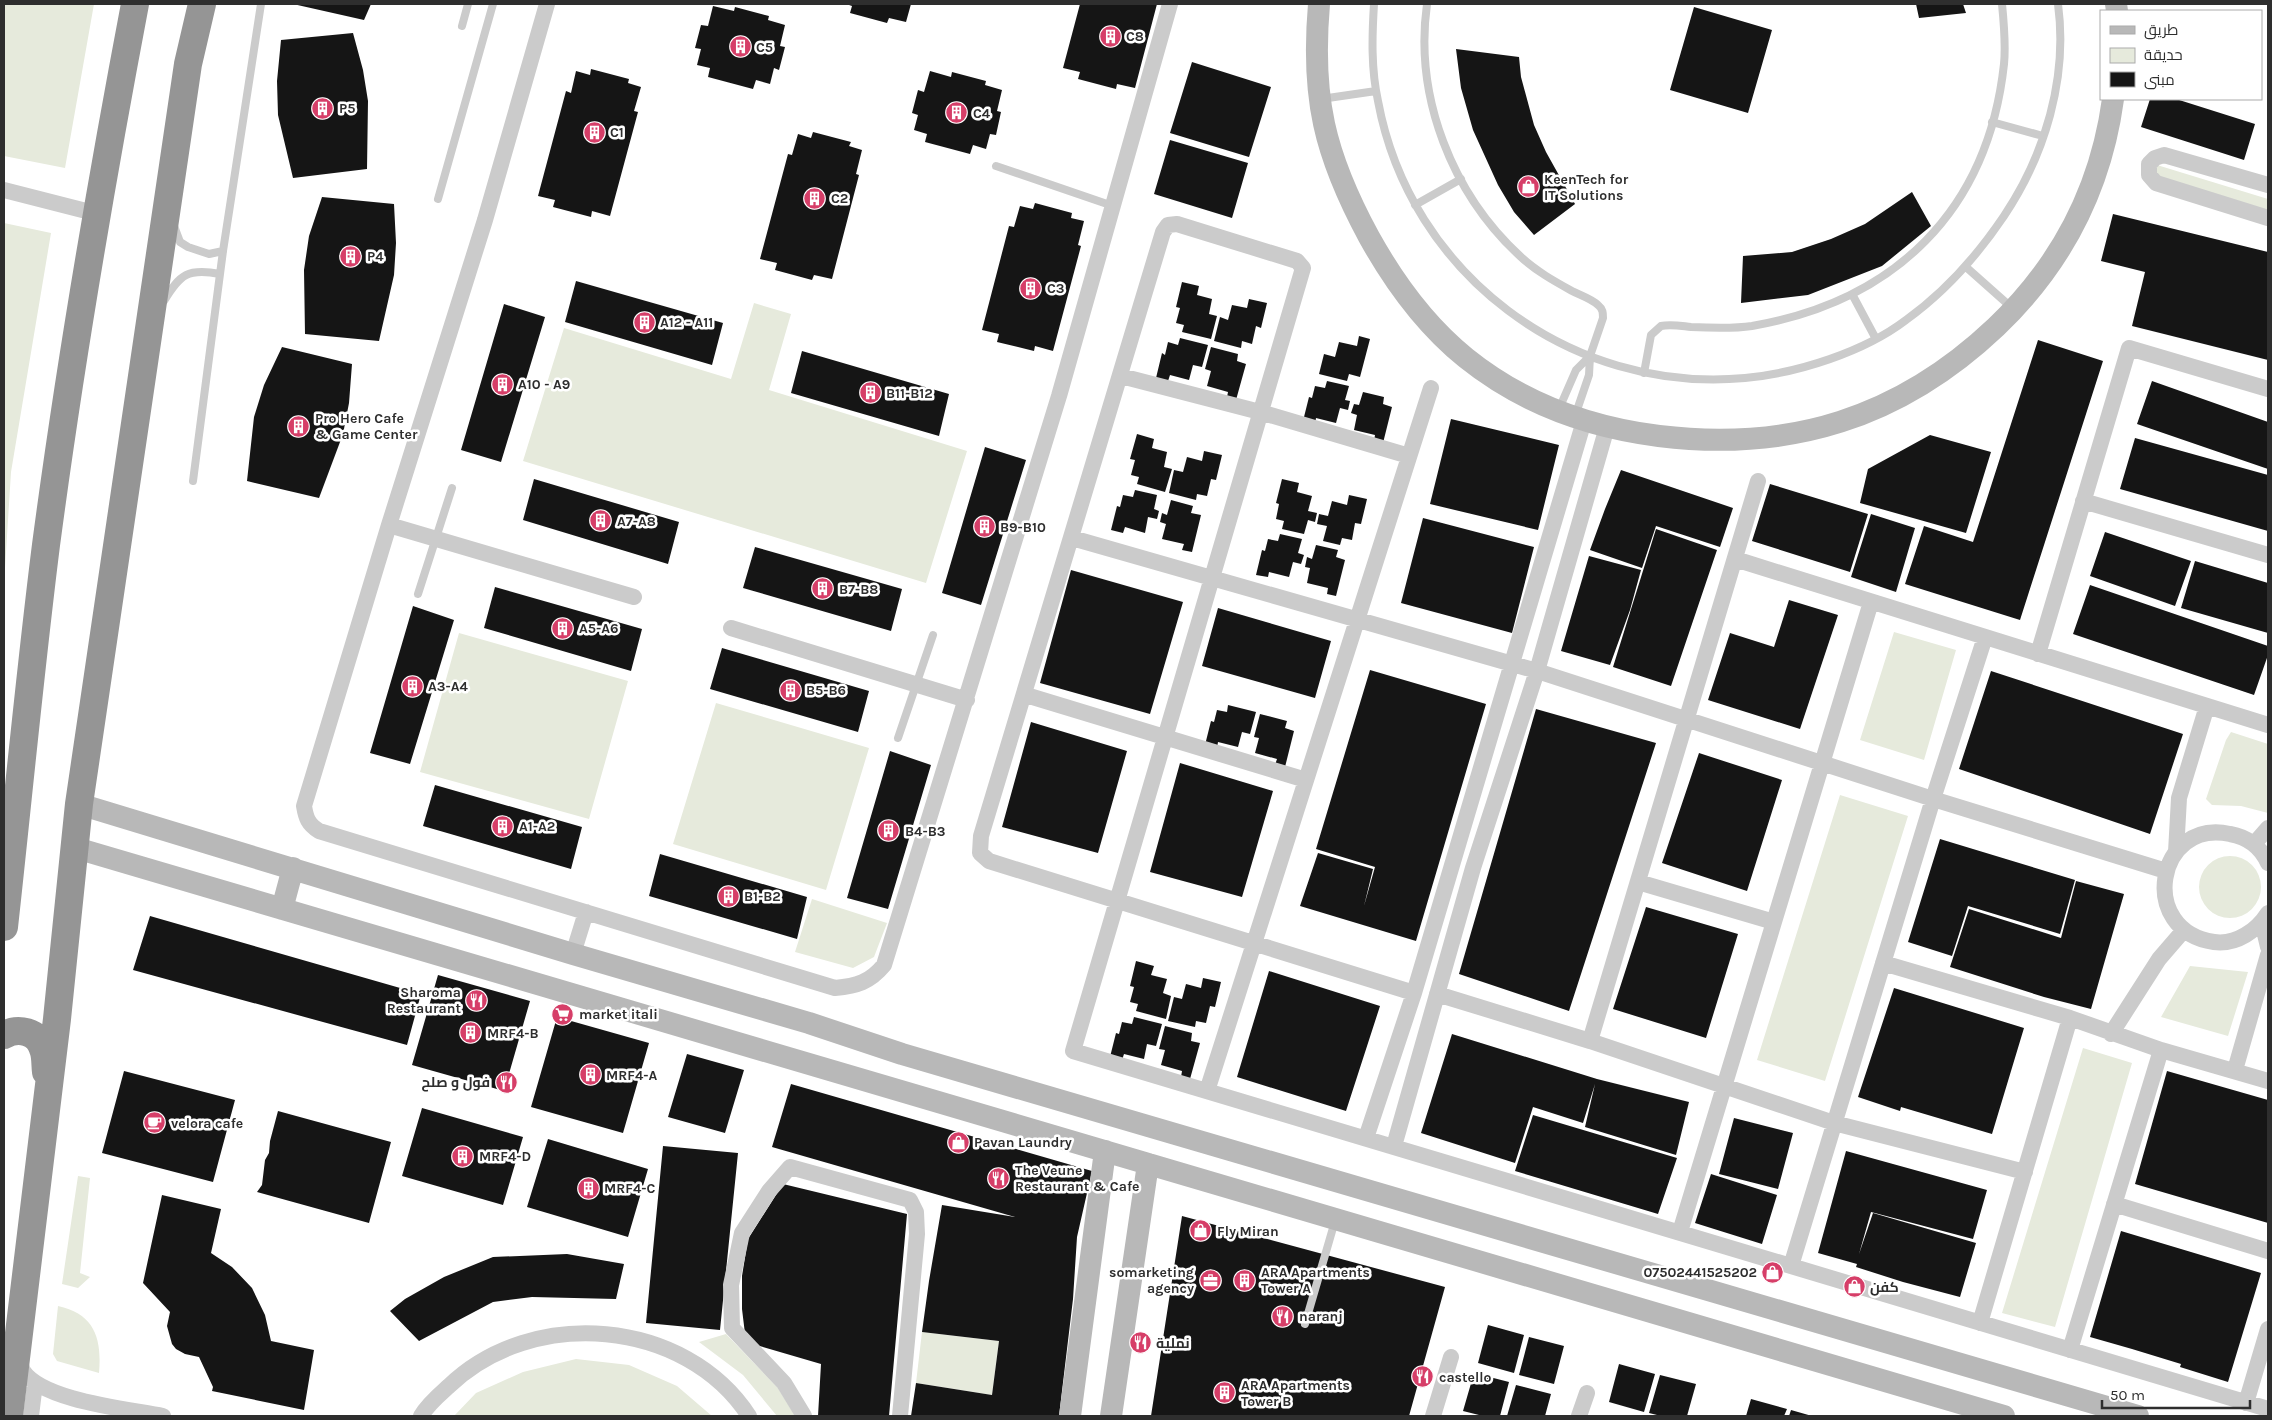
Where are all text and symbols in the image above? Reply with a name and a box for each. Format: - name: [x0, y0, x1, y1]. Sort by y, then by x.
- legend: [2100, 10, 2262, 100]
- text: طريق: [2144, 21, 2178, 40]
- building icon: C8: [1098, 24, 1122, 48]
- place label: C8: [1126, 28, 1144, 45]
- building icon: C5: [728, 35, 752, 59]
- place label: C5: [756, 39, 773, 56]
- text: حديقة: [2144, 46, 2183, 64]
- text: مبنى: [2144, 71, 2175, 90]
- building icon: P5: [311, 96, 335, 120]
- place label: P5: [339, 100, 355, 117]
- building icon: C4: [945, 101, 969, 125]
- place label: C4: [973, 105, 991, 122]
- building icon: C1: [582, 120, 606, 144]
- place label: C1: [610, 124, 624, 141]
- place label: KeenTech for IT Solutions: [1544, 171, 1629, 204]
- shop icon: KeenTech for IT Solutions: [1516, 175, 1540, 199]
- building icon: C2: [803, 186, 827, 210]
- place label: C2: [831, 190, 848, 207]
- building icon: P4: [339, 244, 363, 268]
- place label: P4: [367, 248, 384, 265]
- building icon: C3: [1019, 276, 1043, 300]
- place label: C3: [1047, 280, 1065, 297]
- building icon: A12 - A11: [632, 310, 656, 334]
- place label: A12 - A11: [660, 314, 713, 331]
- building icon: A10 - A9: [490, 372, 514, 396]
- place label: A10 - A9: [518, 376, 570, 393]
- building icon: B11-B12: [858, 381, 882, 405]
- place label: B11-B12: [886, 385, 933, 402]
- place label: Pro Hero Cafe & Game Center: [315, 410, 418, 443]
- building icon: Pro Hero Cafe & Game Center: [287, 414, 311, 438]
- building icon: A7-A8: [589, 509, 613, 533]
- place label: A7-A8: [617, 513, 656, 530]
- building icon: B9-B10: [972, 515, 996, 539]
- place label: B9-B10: [1000, 519, 1046, 536]
- building icon: B7-B8: [811, 577, 835, 601]
- place label: B7-B8: [839, 581, 878, 598]
- building icon: A5-A6: [551, 616, 575, 640]
- place label: A5-A6: [579, 620, 618, 637]
- building icon: A3-A4: [400, 674, 424, 698]
- place label: A3-A4: [428, 678, 468, 695]
- building icon: B5-B6: [778, 678, 802, 702]
- place label: B5-B6: [806, 682, 846, 699]
- building icon: A1-A2: [491, 814, 515, 838]
- place label: A1-A2: [519, 818, 555, 835]
- building icon: B4-B3: [877, 819, 901, 843]
- place label: B4-B3: [905, 823, 945, 840]
- building icon: B1-B2: [716, 884, 740, 908]
- place label: B1-B2: [744, 888, 781, 905]
- place label: Sharoma Restaurant: [387, 984, 461, 1017]
- restaurant icon: Sharoma Restaurant: [465, 988, 489, 1012]
- supermarket icon: market itali: [551, 1002, 575, 1026]
- place label: market itali: [579, 1006, 658, 1023]
- building icon: MRF4-B: [459, 1021, 483, 1045]
- place label: MRF4-B: [487, 1025, 539, 1042]
- building icon: MRF4-A: [578, 1063, 602, 1087]
- place label: MRF4-A: [606, 1067, 657, 1084]
- restaurant icon: فول و صلح: [494, 1070, 518, 1094]
- place label: فول و صلح: [422, 1074, 490, 1092]
- cafe icon: velora cafe: [143, 1111, 167, 1135]
- place label: velora cafe: [171, 1115, 243, 1132]
- shop icon: Pavan Laundry: [946, 1130, 970, 1154]
- place label: Pavan Laundry: [974, 1134, 1072, 1151]
- building icon: MRF4-D: [451, 1144, 475, 1168]
- place label: MRF4-D: [479, 1148, 531, 1165]
- place label: The Veune Restaurant & Cafe: [1015, 1162, 1139, 1195]
- restaurant icon: The Veune Restaurant & Cafe: [987, 1166, 1011, 1190]
- building icon: MRF4-C: [576, 1176, 600, 1200]
- place label: MRF4-C: [604, 1180, 655, 1197]
- shop icon: Fly Miran: [1189, 1219, 1213, 1243]
- place label: Fly Miran: [1217, 1223, 1279, 1240]
- shop icon: 07502441525202: [1761, 1260, 1785, 1284]
- place label: somarketing agency: [1109, 1264, 1194, 1297]
- place label: ARA Apartments Tower A: [1261, 1264, 1370, 1297]
- place label: 07502441525202: [1643, 1264, 1757, 1281]
- office icon: somarketing agency: [1198, 1268, 1222, 1292]
- building icon: ARA Apartments Tower A: [1233, 1268, 1257, 1292]
- shop icon: كفن: [1842, 1275, 1866, 1299]
- place label: كفن: [1870, 1279, 1899, 1296]
- restaurant icon: naranj: [1271, 1304, 1295, 1328]
- place label: naranj: [1299, 1308, 1343, 1325]
- restaurant icon: نملية: [1128, 1331, 1152, 1355]
- place label: نملية: [1156, 1335, 1190, 1352]
- restaurant icon: castello: [1411, 1365, 1435, 1389]
- place label: castello: [1439, 1369, 1491, 1386]
- place label: ARA Apartments Tower B: [1241, 1377, 1350, 1410]
- scale bar: [2102, 1378, 2250, 1410]
- building icon: ARA Apartments Tower B: [1213, 1381, 1237, 1405]
- text: 50 m: [2110, 1386, 2145, 1404]

